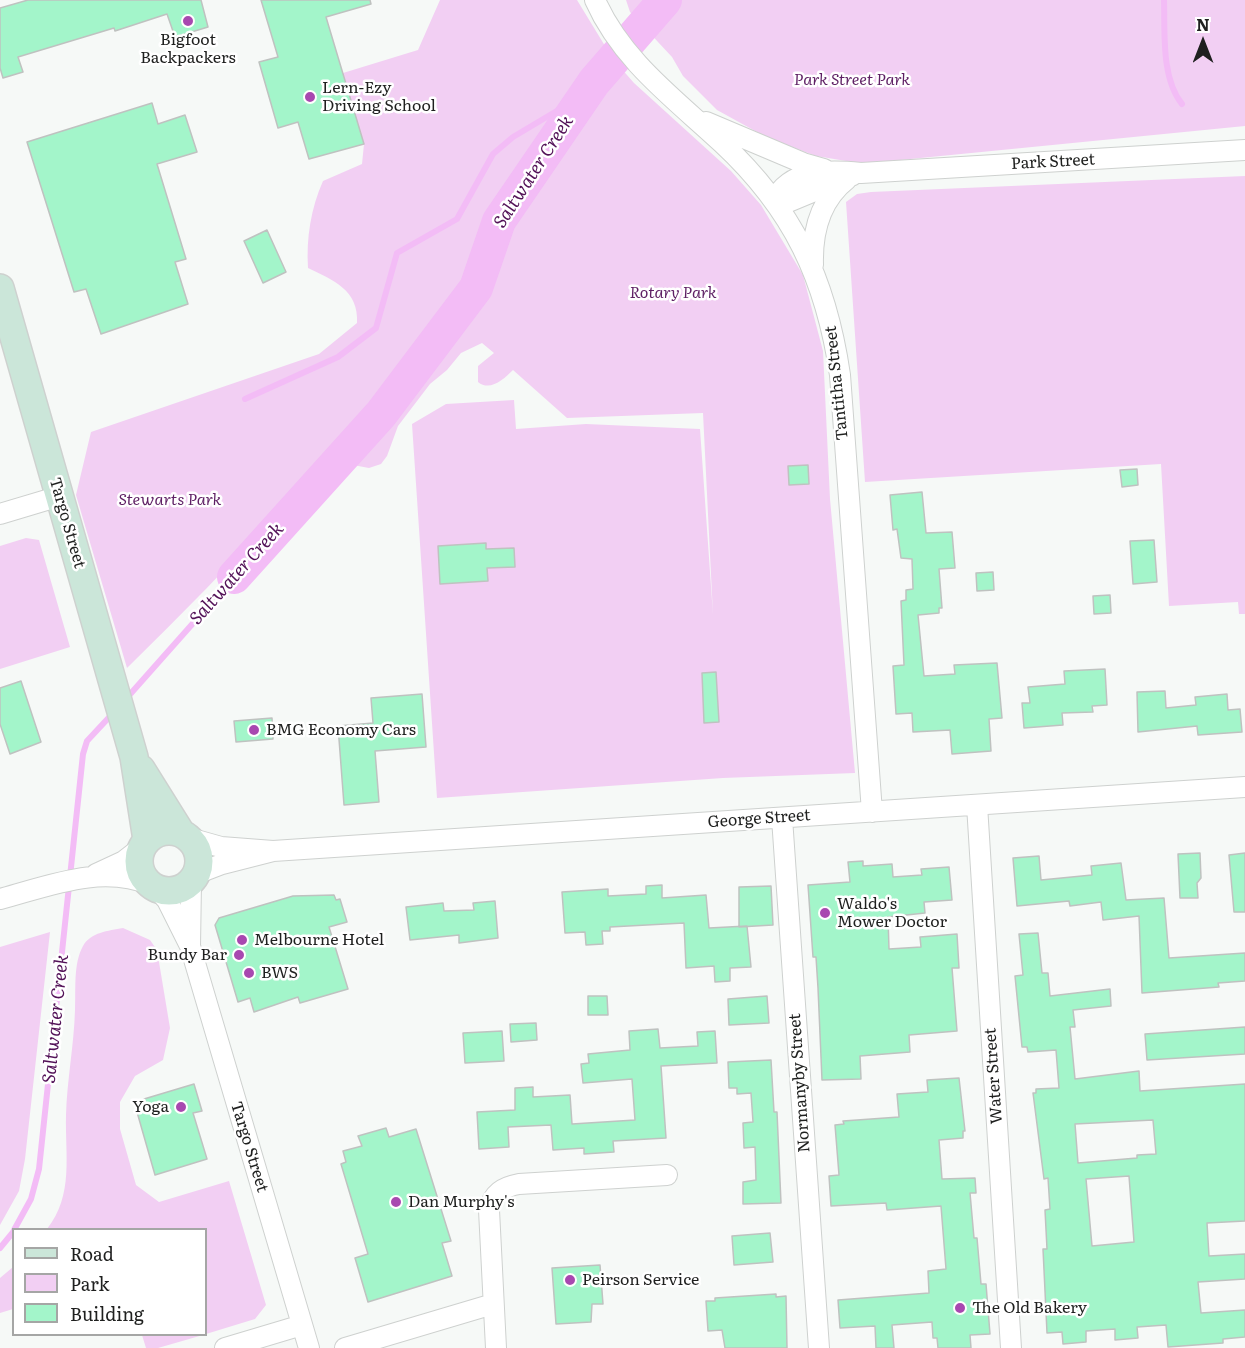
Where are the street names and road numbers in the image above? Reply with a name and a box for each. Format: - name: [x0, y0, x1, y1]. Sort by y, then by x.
- street label: Park Street: [1011, 150, 1095, 174]
- street label: Tantitha Street: [821, 325, 853, 441]
- street label: Targo Street: [45, 475, 89, 571]
- street label: George Street: [707, 806, 811, 832]
- street label: Normanyby Street: [786, 1013, 814, 1153]
- street label: Water Street: [981, 1027, 1007, 1125]
- street label: Targo Street: [226, 1099, 272, 1195]

